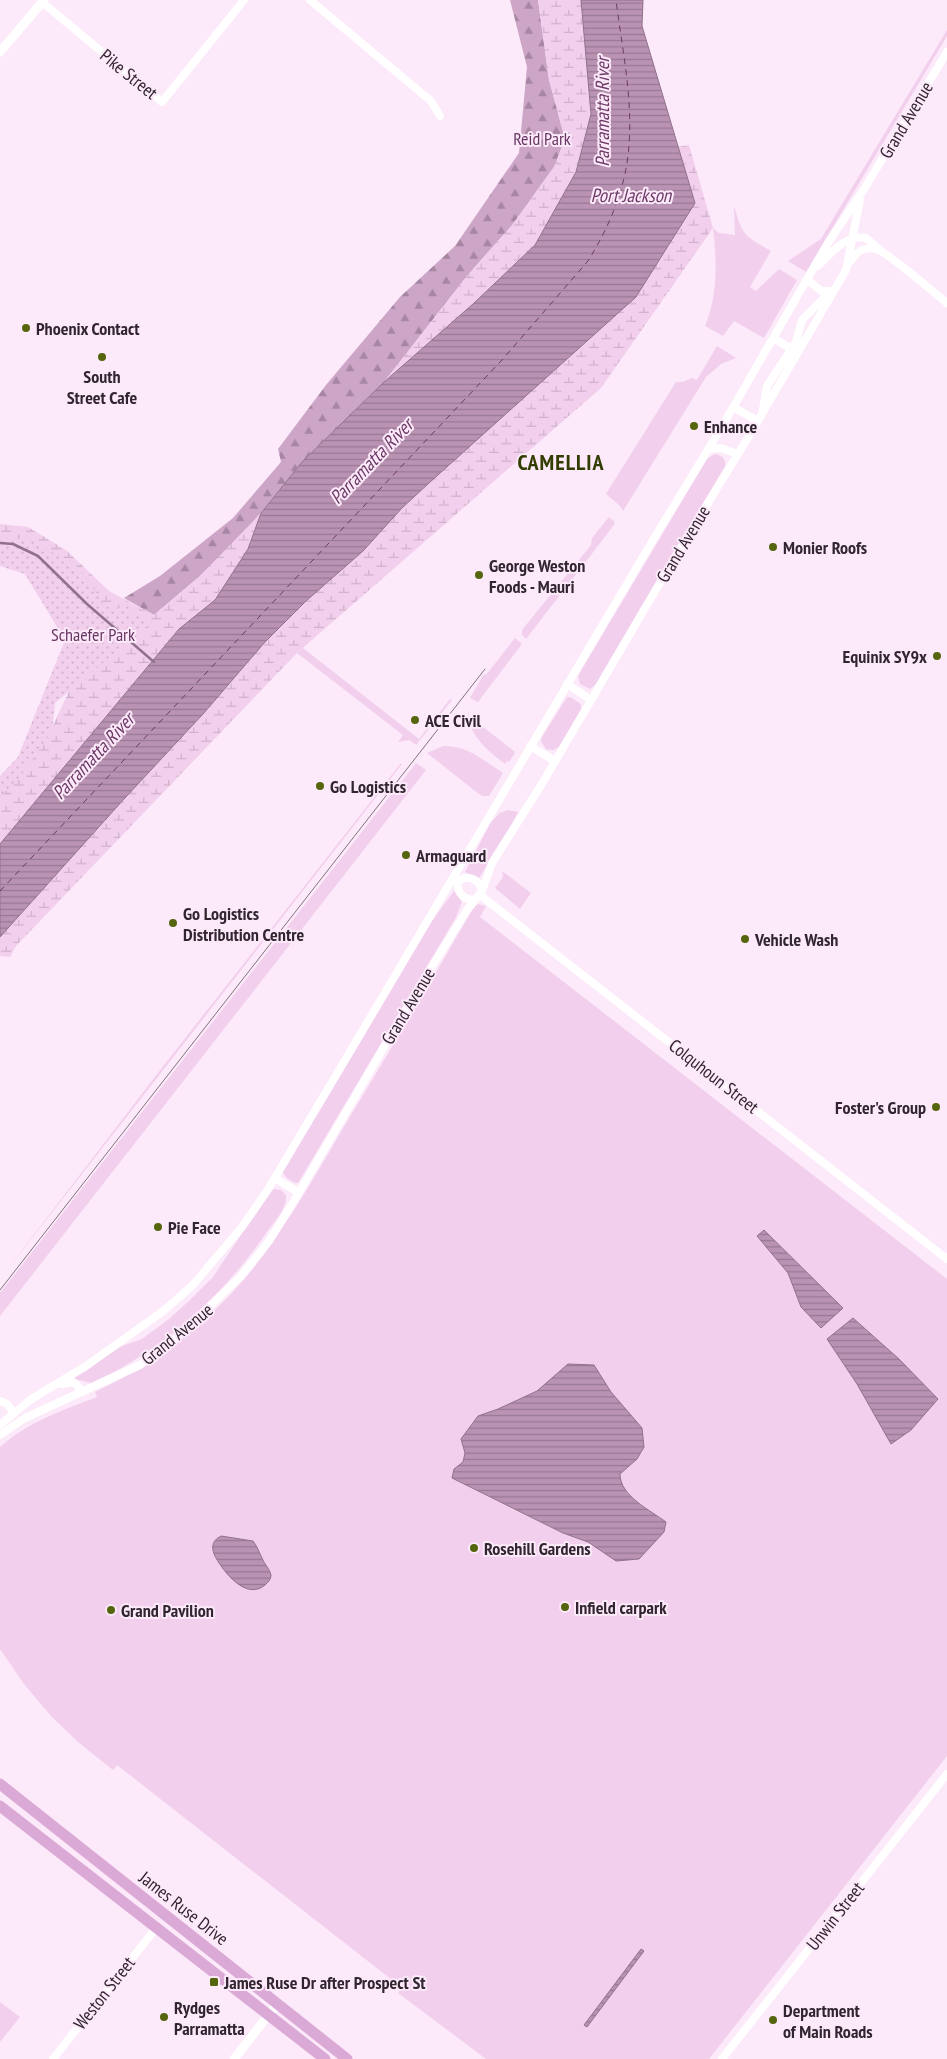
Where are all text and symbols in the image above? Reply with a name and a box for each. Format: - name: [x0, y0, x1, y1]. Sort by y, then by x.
- street label: Pike Street: [96, 44, 162, 104]
- water label: Parramatta River: [590, 55, 614, 167]
- street label: Grand Avenue: [874, 77, 938, 163]
- park label: Reid Park: [513, 127, 571, 150]
- water label: Port Jackson: [591, 183, 673, 207]
- place label: Phoenix Contact: [36, 317, 140, 340]
- marker: Phoenix Contact: [20, 322, 32, 334]
- marker: South Street Cafe: [96, 351, 108, 363]
- place label: South Street Cafe: [67, 365, 138, 409]
- water label: Parramatta River: [324, 411, 420, 509]
- place label: Enhance: [704, 415, 757, 438]
- marker: Enhance: [688, 420, 700, 432]
- district label: CAMELLIA: [517, 448, 605, 476]
- street label: Grand Avenue: [651, 501, 715, 587]
- place label: Monier Roofs: [783, 536, 867, 559]
- marker: Monier Roofs: [767, 541, 779, 553]
- place label: George Weston Foods - Mauri: [489, 554, 585, 598]
- marker: George Weston Foods - Mauri: [473, 569, 485, 581]
- park label: Schaefer Park: [51, 623, 135, 646]
- place label: Equinix SY9x: [843, 645, 927, 668]
- marker: Equinix SY9x: [931, 650, 943, 662]
- water label: Parramatta River: [47, 706, 141, 804]
- place label: ACE Civil: [424, 709, 481, 732]
- marker: ACE Civil: [409, 714, 421, 726]
- place label: Go Logistics: [330, 775, 406, 798]
- marker: Go Logistics: [314, 780, 326, 792]
- place label: Armaguard: [415, 844, 486, 867]
- marker: Armaguard: [400, 849, 412, 861]
- place label: Go Logistics Distribution Centre: [183, 902, 304, 946]
- marker: Go Logistics Distribution Centre: [167, 917, 179, 929]
- place label: Vehicle Wash: [754, 928, 838, 951]
- marker: Vehicle Wash: [739, 933, 751, 945]
- street label: Grand Avenue: [376, 963, 440, 1049]
- street label: Colquhoun Street: [664, 1034, 764, 1118]
- place label: Foster's Group: [835, 1096, 926, 1119]
- marker: Foster's Group: [930, 1101, 942, 1113]
- place label: Pie Face: [168, 1216, 221, 1239]
- marker: Pie Face: [152, 1221, 164, 1233]
- street label: Grand Avenue: [137, 1298, 217, 1370]
- place label: Rosehill Gardens: [484, 1537, 591, 1560]
- marker: Rosehill Gardens: [468, 1542, 480, 1554]
- place label: Infield carpark: [575, 1596, 667, 1619]
- place label: Grand Pavilion: [121, 1599, 214, 1622]
- marker: Infield carpark: [559, 1601, 571, 1613]
- marker: Grand Pavilion: [105, 1604, 117, 1616]
- street label: James Ruse Drive: [134, 1865, 233, 1950]
- street label: Unwin Street: [801, 1877, 869, 1955]
- street label: Weston Street: [68, 1952, 140, 2034]
- place label: James Ruse Dr after Prospect St: [223, 1971, 426, 1994]
- marker: James Ruse Dr after Prospect St: [208, 1976, 220, 1988]
- place label: Rydges Parramatta: [174, 1996, 245, 2040]
- place label: Department of Main Roads: [783, 1999, 873, 2043]
- marker: Rydges Parramatta: [158, 2011, 170, 2023]
- marker: Department of Main Roads: [767, 2014, 779, 2026]

